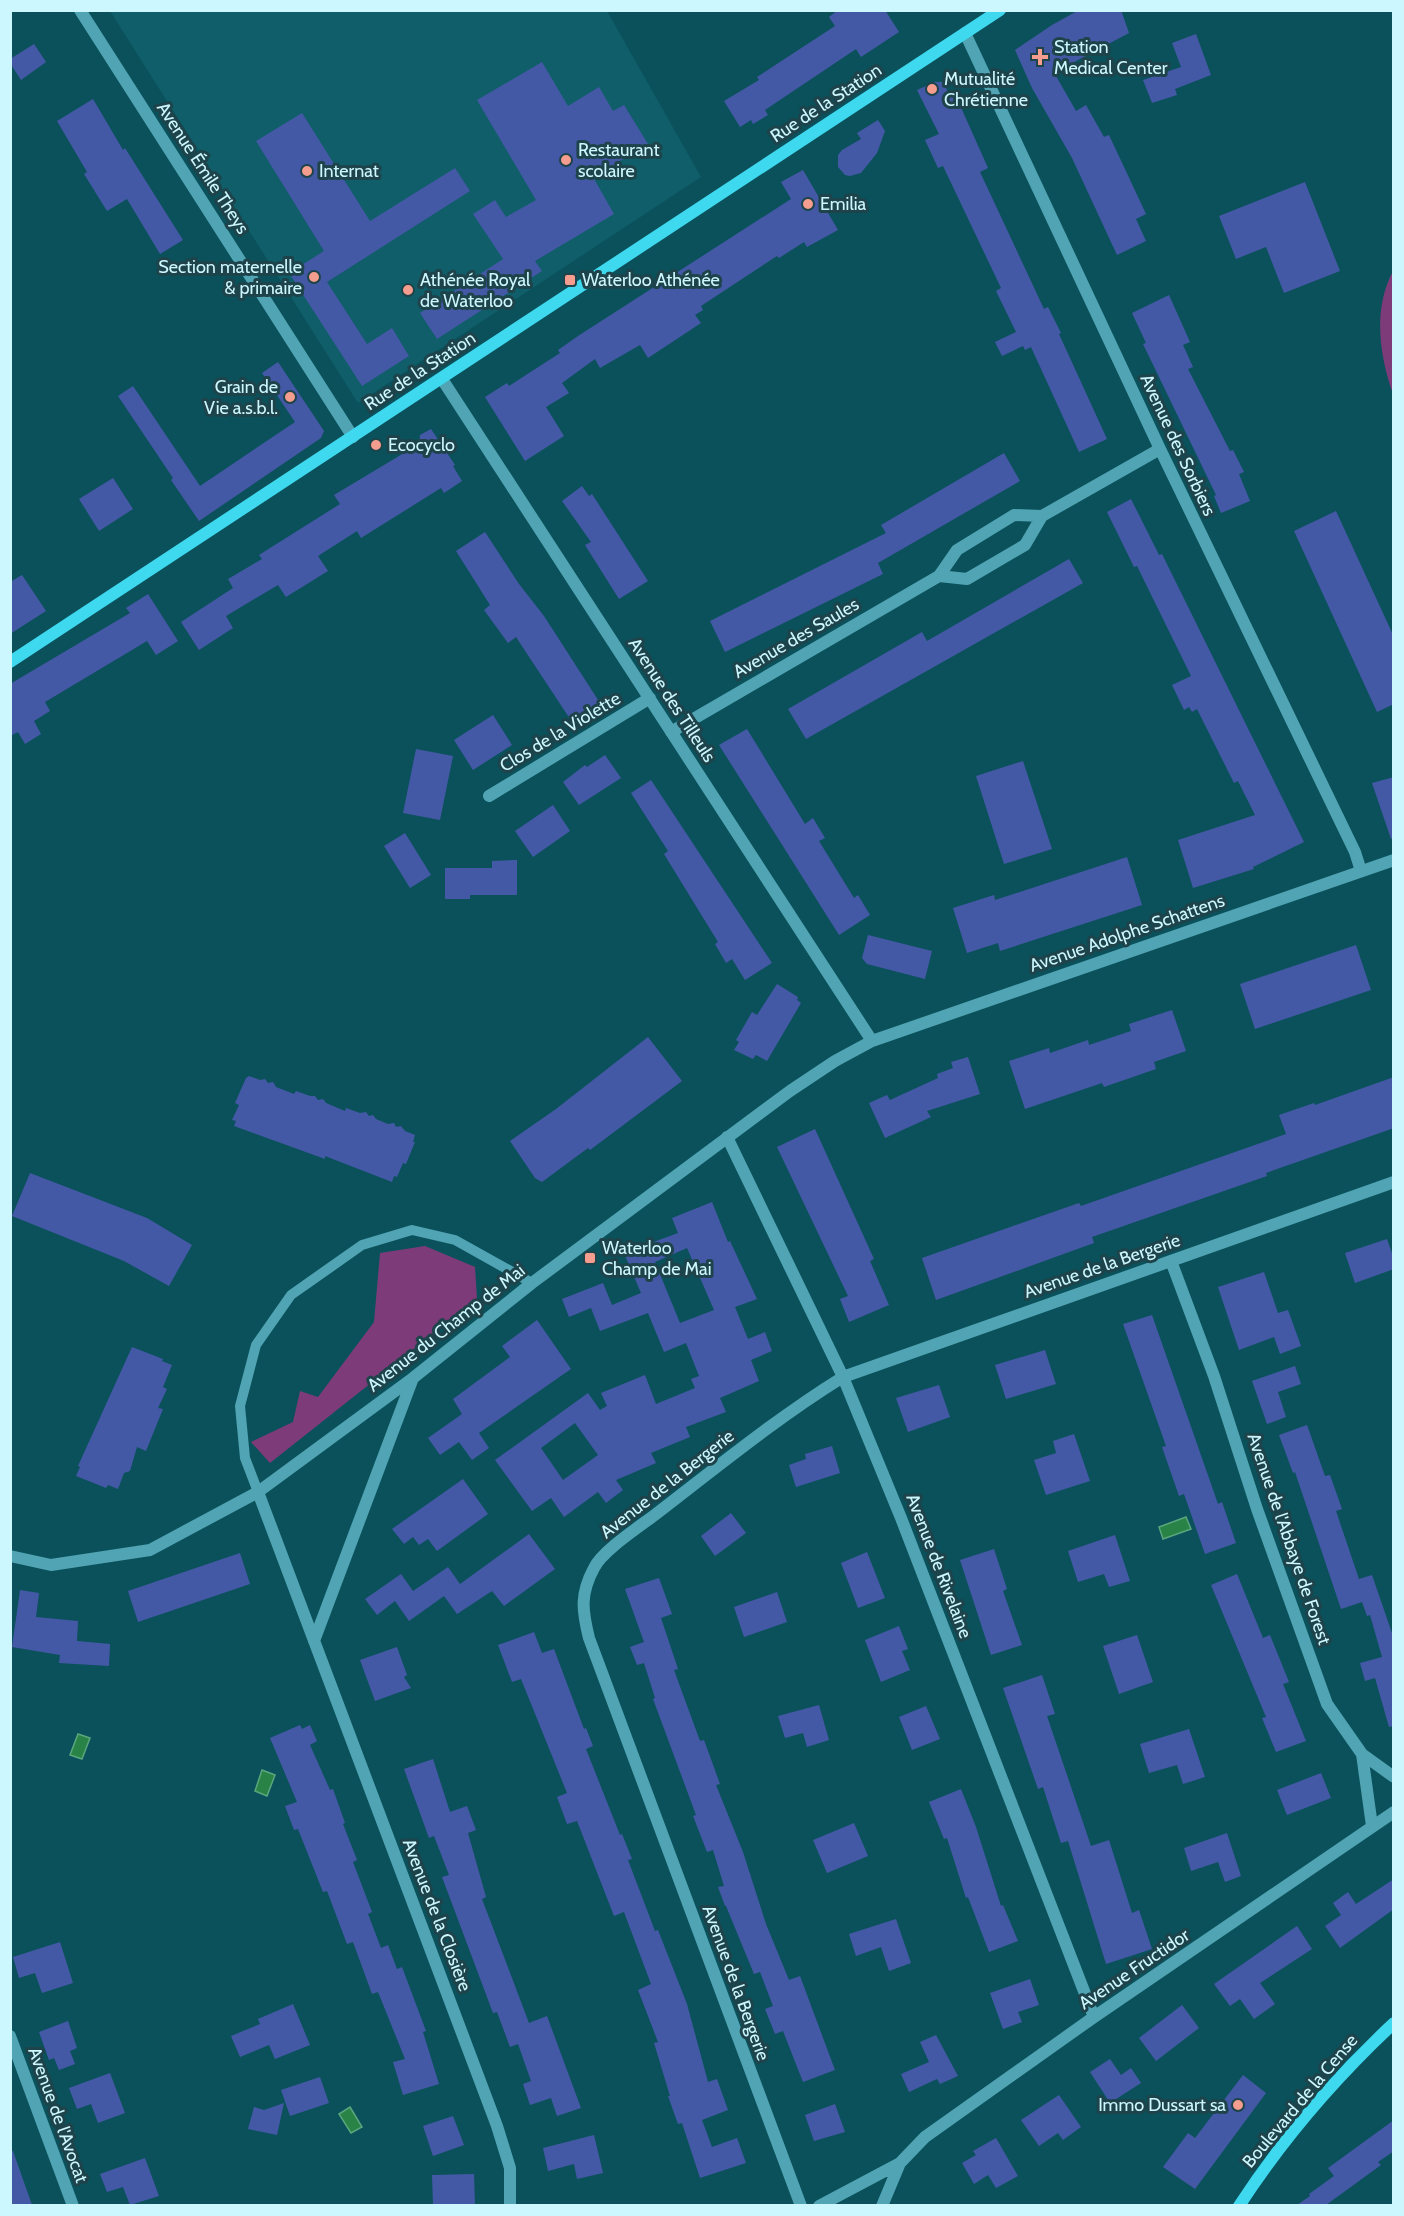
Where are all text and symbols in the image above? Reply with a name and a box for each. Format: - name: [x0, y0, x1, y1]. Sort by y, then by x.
- place label: Station Medical Center: [1054, 36, 1168, 79]
- marker: Station Medical Center: [1031, 48, 1049, 66]
- street label: Rue de la Station: [766, 59, 886, 147]
- place label: Mutualité Chrétienne: [944, 68, 1028, 111]
- marker: Mutualité Chrétienne: [925, 82, 939, 96]
- street label: Avenue Émile Theys: [152, 98, 254, 238]
- place label: Restaurant scolaire: [578, 139, 660, 182]
- marker: Restaurant scolaire: [559, 153, 573, 167]
- place label: Internat: [319, 160, 379, 182]
- marker: Internat: [300, 164, 314, 178]
- place label: Emilia: [820, 193, 866, 215]
- marker: Emilia: [801, 197, 815, 211]
- place label: Section maternelle & primaire: [158, 256, 302, 299]
- place label: Athénée Royal de Waterloo: [420, 269, 531, 312]
- place label: Waterloo Athénée: [582, 269, 720, 291]
- marker: Section maternelle & primaire: [307, 270, 321, 284]
- marker: Waterloo Athénée: [563, 273, 577, 287]
- marker: Athénée Royal de Waterloo: [401, 283, 415, 297]
- street label: Rue de la Station: [360, 327, 480, 415]
- street label: Avenue des Sorbiers: [1135, 371, 1221, 519]
- place label: Grain de Vie a.s.b.l.: [204, 376, 278, 419]
- marker: Grain de Vie a.s.b.l.: [283, 390, 297, 404]
- place label: Ecocyclo: [388, 434, 455, 456]
- marker: Ecocyclo: [369, 438, 383, 452]
- street label: Avenue des Saules: [729, 593, 863, 683]
- street label: Avenue des Tilleuls: [624, 634, 720, 766]
- street label: Clos de la Violette: [496, 687, 624, 777]
- street label: Avenue Adolphe Schattens: [1027, 889, 1227, 977]
- street label: Avenue de la Bergerie: [1021, 1229, 1183, 1303]
- place label: Waterloo Champ de Mai: [602, 1237, 712, 1280]
- marker: Waterloo Champ de Mai: [583, 1251, 597, 1265]
- street label: Avenue du Champ de Mai: [363, 1260, 529, 1396]
- street label: Avenue de la Bergerie: [596, 1425, 738, 1543]
- street label: Avenue de l'Abbaye de Forest: [1242, 1430, 1336, 1648]
- street label: Avenue de Rivelaine: [901, 1491, 977, 1641]
- street label: Avenue de la Closière: [398, 1836, 476, 1994]
- street label: Avenue de la Bergerie: [698, 1902, 774, 2064]
- street label: Avenue Fructidor: [1075, 1924, 1194, 2014]
- street label: Boulevard de la Cense: [1238, 2030, 1362, 2172]
- street label: Avenue de l'Avocat: [23, 2044, 93, 2186]
- place label: Immo Dussart sa: [1098, 2094, 1226, 2116]
- marker: Immo Dussart sa: [1231, 2098, 1245, 2112]

